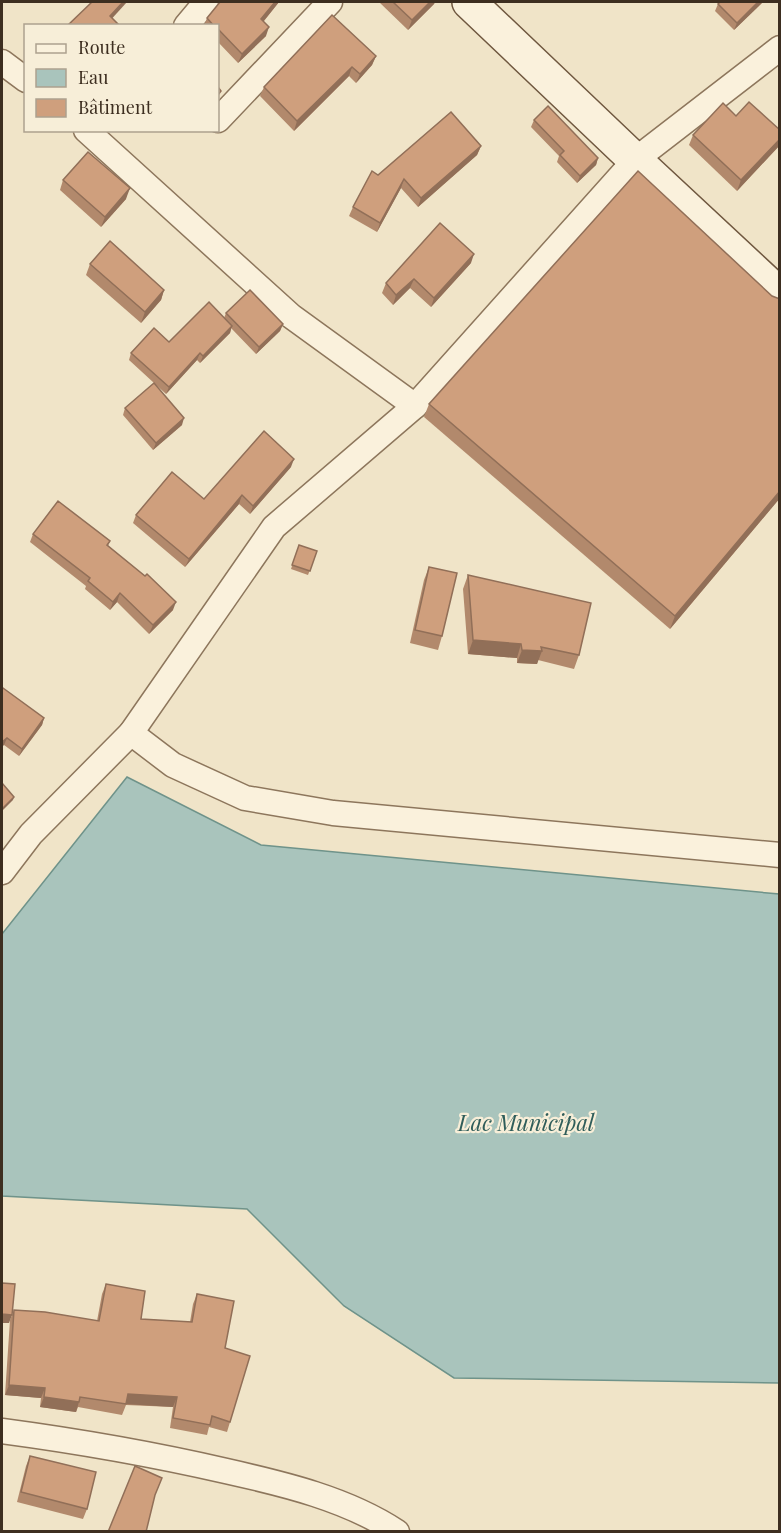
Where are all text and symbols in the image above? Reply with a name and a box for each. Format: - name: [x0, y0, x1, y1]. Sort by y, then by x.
- legend: [24, 24, 219, 132]
- text: Route: [78, 35, 125, 59]
- text: Eau: [78, 65, 109, 89]
- text: Bâtiment: [78, 95, 153, 119]
- water label: Lac Municipal: [457, 1107, 595, 1137]

